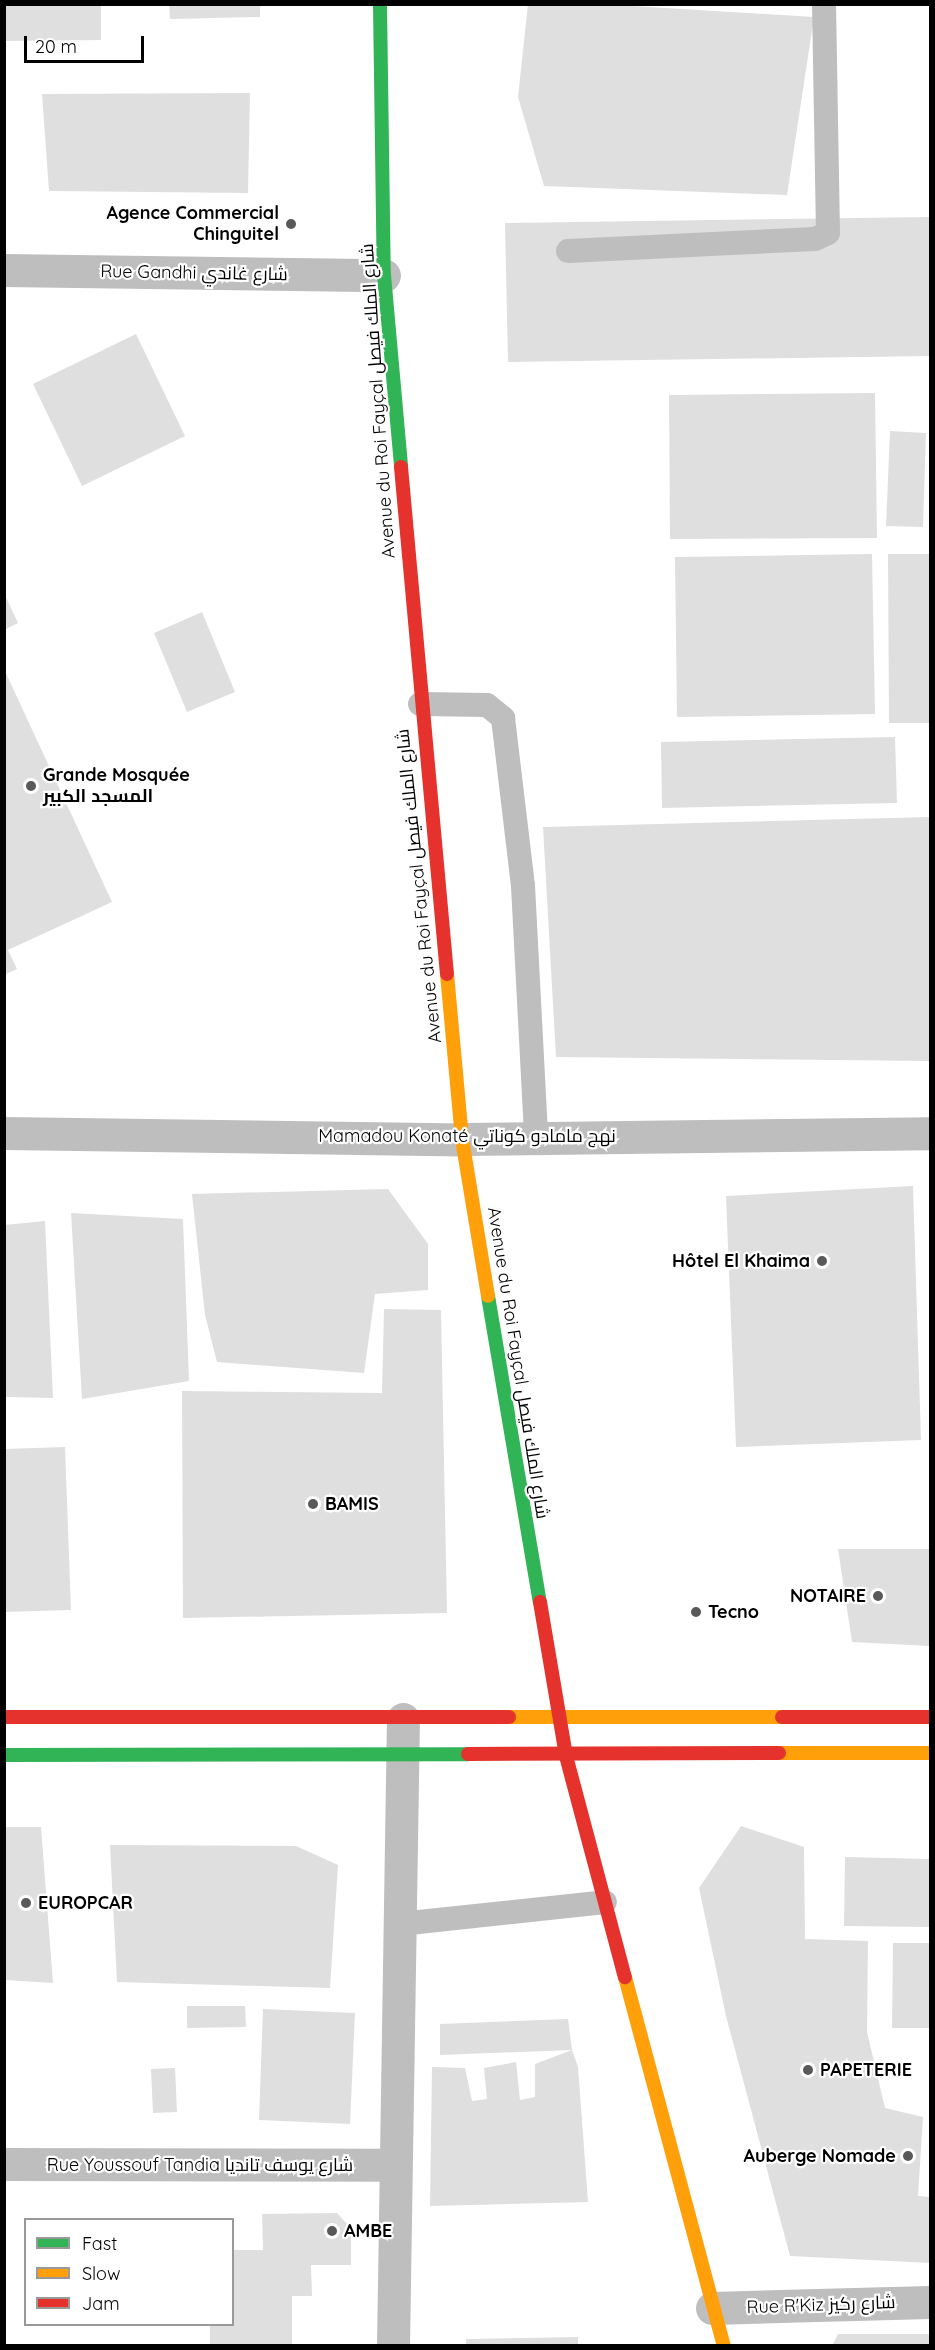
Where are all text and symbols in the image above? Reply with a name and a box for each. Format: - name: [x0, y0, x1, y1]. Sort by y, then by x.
- scale bar: [27, 24, 147, 62]
- text: 20 m: [35, 35, 77, 58]
- place label: Agence Commercial Chinguitel: [106, 203, 279, 246]
- marker: Agence Commercial Chinguitel: [284, 217, 298, 231]
- street label: Avenue du Roi Fayçal شارع الملك فيصل: [356, 243, 400, 559]
- street label: Rue Gandhi شارع غاندي: [100, 261, 288, 285]
- street label: Avenue du Roi Fayçal شارع الملك فيصل: [392, 728, 446, 1044]
- place label: Grande Mosquée المسجد الكبير: [43, 765, 190, 808]
- marker: Grande Mosquée المسجد الكبير: [24, 779, 38, 793]
- street label: Mamadou Konaté نهج مامادو كوناتي: [318, 1125, 616, 1147]
- street label: Avenue du Roi Fayçal شارع الملك فيصل: [483, 1205, 553, 1521]
- place label: Hôtel El Khaima: [672, 1250, 810, 1272]
- marker: Hôtel El Khaima: [815, 1254, 829, 1268]
- place label: BAMIS: [325, 1493, 379, 1515]
- marker: BAMIS: [306, 1497, 320, 1511]
- place label: NOTAIRE: [790, 1585, 866, 1607]
- marker: NOTAIRE: [871, 1589, 885, 1603]
- place label: Tecno: [708, 1601, 759, 1623]
- marker: Tecno: [689, 1605, 703, 1619]
- place label: EUROPCAR: [38, 1892, 133, 1914]
- marker: EUROPCAR: [19, 1896, 33, 1910]
- place label: PAPETERIE: [820, 2059, 912, 2081]
- marker: PAPETERIE: [801, 2063, 815, 2077]
- place label: Auberge Nomade: [744, 2145, 896, 2167]
- marker: Auberge Nomade: [901, 2149, 915, 2163]
- street label: Rue Youssouf Tandia شارع يوسف تانديا: [47, 2154, 353, 2176]
- legend: [24, 2218, 234, 2326]
- place label: AMBE: [344, 2220, 392, 2242]
- marker: AMBE: [325, 2224, 339, 2238]
- text: Fast: [82, 2232, 117, 2255]
- text: Slow: [82, 2262, 120, 2285]
- text: Jam: [82, 2292, 120, 2315]
- street label: Rue R'Kiz شارع ركيز: [746, 2292, 896, 2318]

